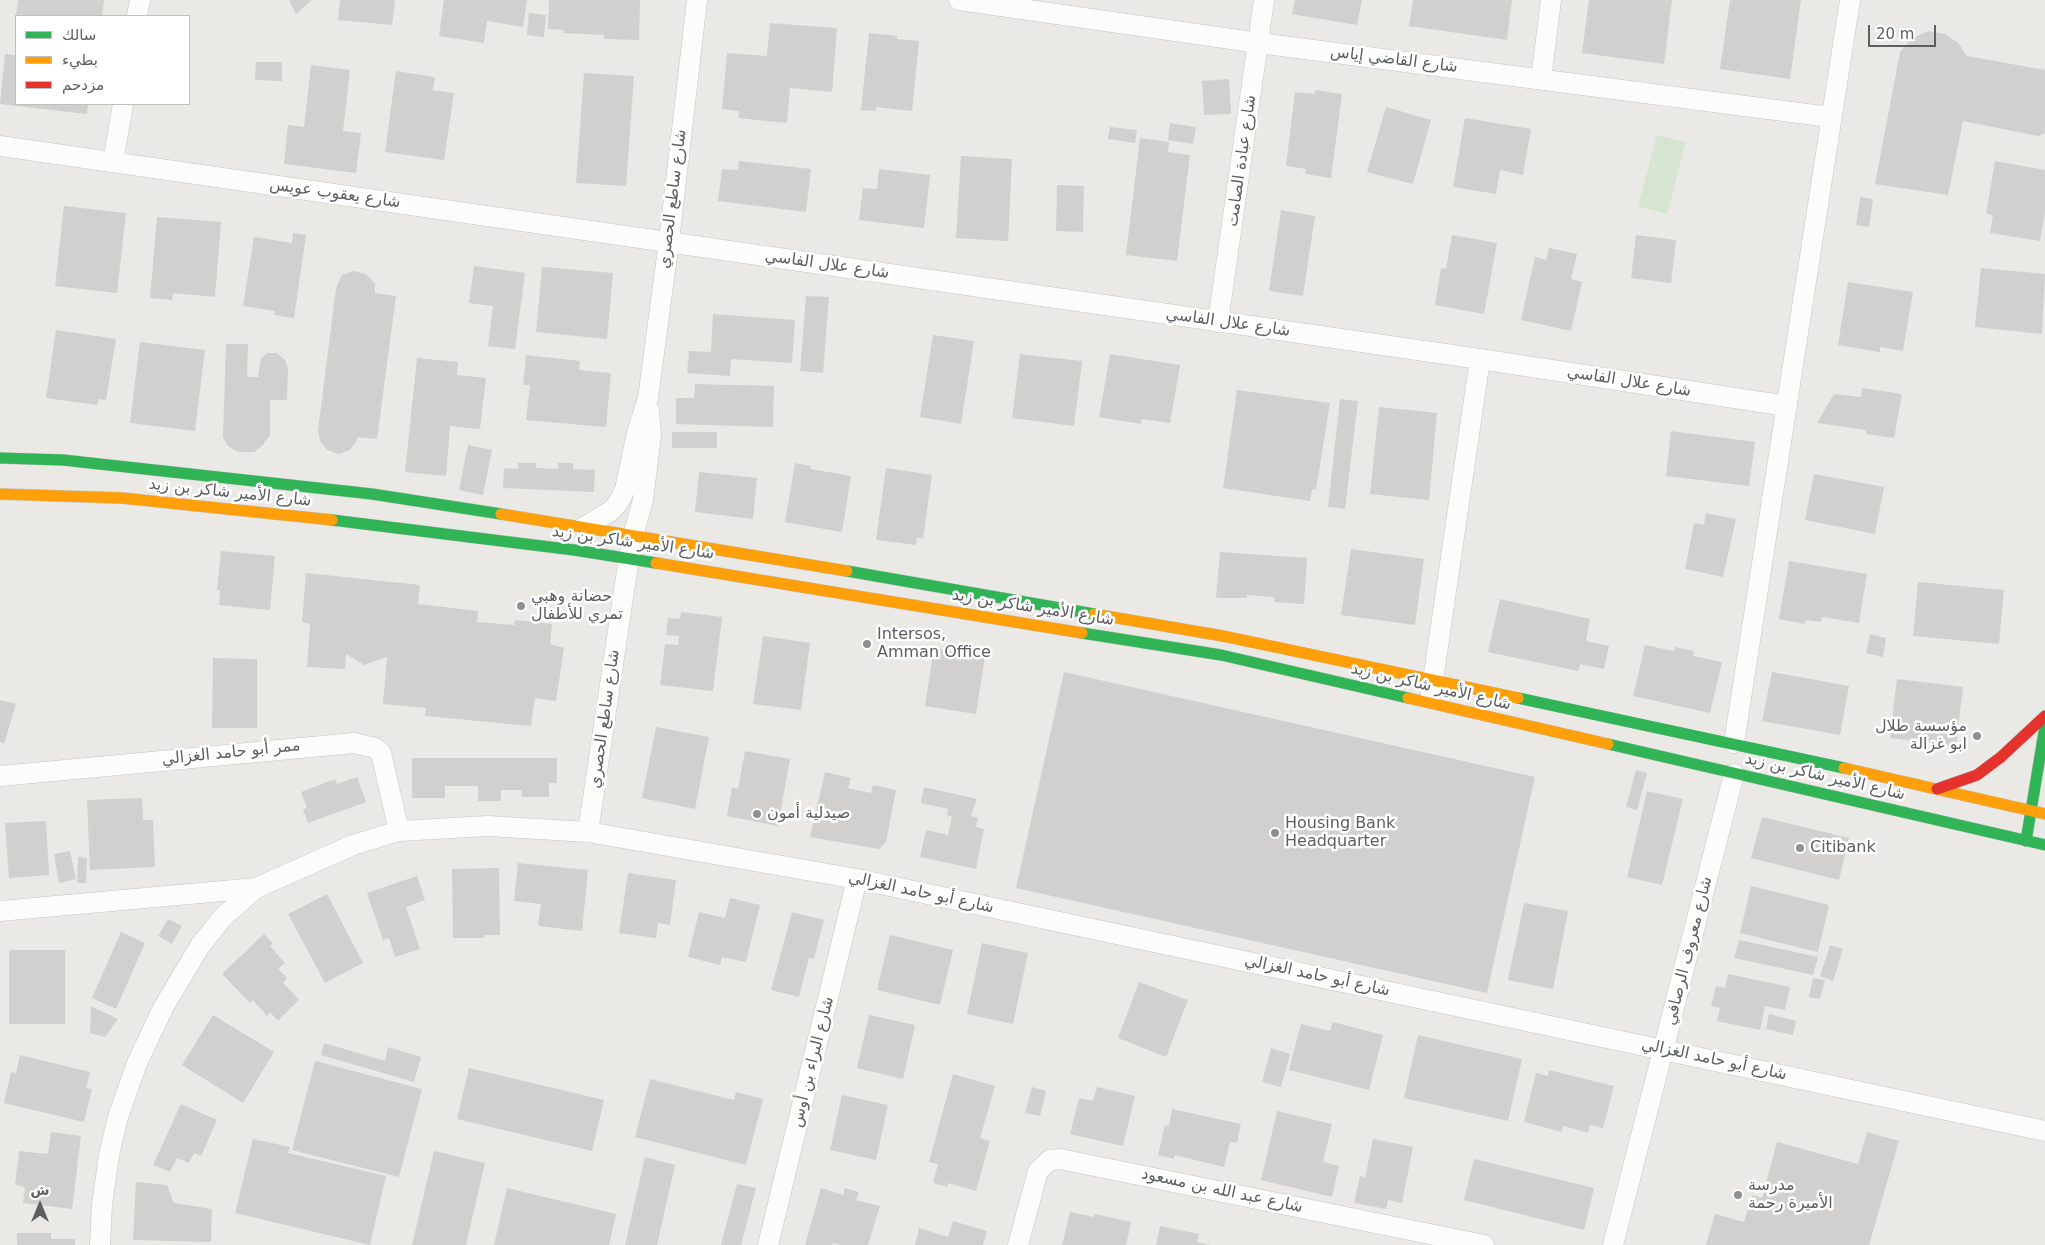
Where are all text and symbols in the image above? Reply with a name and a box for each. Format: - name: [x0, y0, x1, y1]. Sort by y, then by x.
- legend: [15, 15, 190, 105]
- scale bar: [1870, 15, 1938, 47]
- text: 20 m: [1876, 25, 1914, 43]
- text: سالك: [62, 26, 96, 44]
- street label: شارع القاضي إياس: [1329, 43, 1459, 77]
- text: بطيء: [62, 51, 98, 69]
- text: مزدحم: [62, 76, 104, 94]
- street label: شارع عبادة الصامت: [1223, 94, 1261, 228]
- street label: شارع ساطع الحصري: [655, 128, 691, 270]
- street label: شارع يعقوب عويس: [268, 175, 402, 213]
- street label: شارع علال الفاسي: [764, 247, 890, 283]
- street label: شارع علال الفاسي: [1165, 305, 1291, 341]
- street label: شارع علال الفاسي: [1566, 363, 1692, 401]
- street label: شارع الأمير شاكر بن زيد: [148, 475, 312, 511]
- street label: شارع الأمير شاكر بن زيد: [551, 522, 715, 564]
- street label: شارع الأمير شاكر بن زيد: [951, 586, 1115, 630]
- place label: حضانة وهبي تمري للأطفال: [531, 587, 623, 625]
- marker: حضانة وهبي تمري للأطفال: [515, 600, 527, 612]
- place label: Intersos, Amman Office: [877, 625, 991, 663]
- marker: Intersos, Amman Office: [861, 638, 873, 650]
- street label: شارع ساطع الحصري: [586, 648, 624, 790]
- street label: شارع الأمير شاكر بن زيد: [1349, 659, 1513, 715]
- place label: مؤسسة طلال ابو غزالة: [1875, 717, 1967, 755]
- marker: مؤسسة طلال ابو غزالة: [1971, 730, 1983, 742]
- street label: ممر أبو حامد الغزالي: [161, 736, 301, 770]
- street label: شارع الأمير شاكر بن زيد: [1743, 749, 1907, 805]
- place label: صيدلية أمون: [767, 804, 850, 824]
- marker: صيدلية أمون: [751, 808, 763, 820]
- place label: Housing Bank Headquarter: [1285, 814, 1395, 852]
- marker: Housing Bank Headquarter: [1269, 827, 1281, 839]
- place label: Citibank: [1810, 838, 1876, 858]
- marker: Citibank: [1794, 842, 1806, 854]
- street label: شارع أبو حامد الغزالي: [847, 868, 995, 918]
- street label: شارع معروف الرصافي: [1661, 875, 1717, 1027]
- street label: شارع أبو حامد الغزالي: [1243, 951, 1391, 1001]
- street label: شارع البراء بن أوس: [787, 995, 839, 1129]
- street label: شارع أبو حامد الغزالي: [1640, 1035, 1788, 1085]
- street label: شارع عبد الله بن مسعود: [1140, 1165, 1304, 1217]
- place label: مدرسة الأميرة رحمة: [1748, 1176, 1833, 1214]
- north arrow: [15, 1180, 65, 1230]
- text: ش: [30, 1182, 50, 1198]
- marker: مدرسة الأميرة رحمة: [1732, 1189, 1744, 1201]

